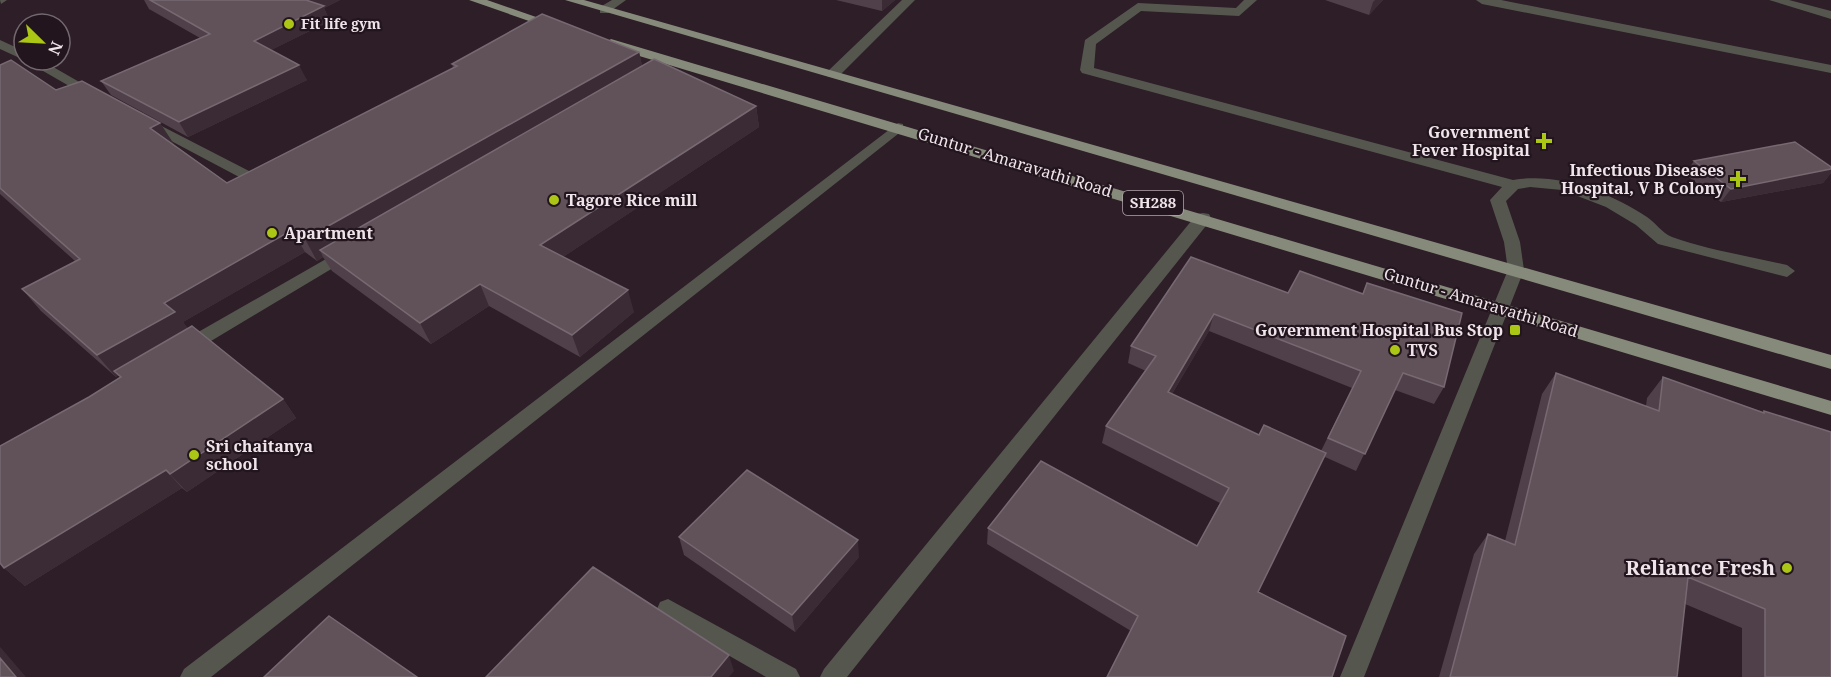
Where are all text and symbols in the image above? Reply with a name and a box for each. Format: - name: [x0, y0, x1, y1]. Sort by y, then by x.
- north arrow: [12, 12, 72, 72]
- place label: Fit life gym: [301, 14, 381, 33]
- marker: Fit life gym: [282, 17, 296, 31]
- text: N: [43, 38, 68, 59]
- place label: Government Fever Hospital: [1412, 121, 1531, 161]
- street label: Guntur - Amaravathi Road: [915, 122, 1115, 202]
- marker: Government Fever Hospital: [1535, 132, 1553, 150]
- place label: Infectious Diseases Hospital, V B Colony: [1561, 159, 1725, 199]
- marker: Infectious Diseases Hospital, V B Colony: [1729, 170, 1747, 188]
- place label: Tagore Rice mill: [566, 189, 698, 211]
- road number: SH288: [1123, 191, 1183, 215]
- marker: Tagore Rice mill: [547, 193, 561, 207]
- place label: Apartment: [284, 222, 373, 244]
- marker: Apartment: [265, 226, 279, 240]
- street label: Guntur - Amaravathi Road: [1381, 262, 1581, 342]
- place label: Government Hospital Bus Stop: [1255, 319, 1503, 341]
- marker: Government Hospital Bus Stop: [1508, 323, 1522, 337]
- place label: TVS: [1407, 339, 1438, 361]
- marker: TVS: [1388, 343, 1402, 357]
- place label: Sri chaitanya school: [206, 435, 313, 475]
- marker: Sri chaitanya school: [187, 448, 201, 462]
- place label: Reliance Fresh: [1625, 554, 1775, 581]
- marker: Reliance Fresh: [1780, 561, 1794, 575]

